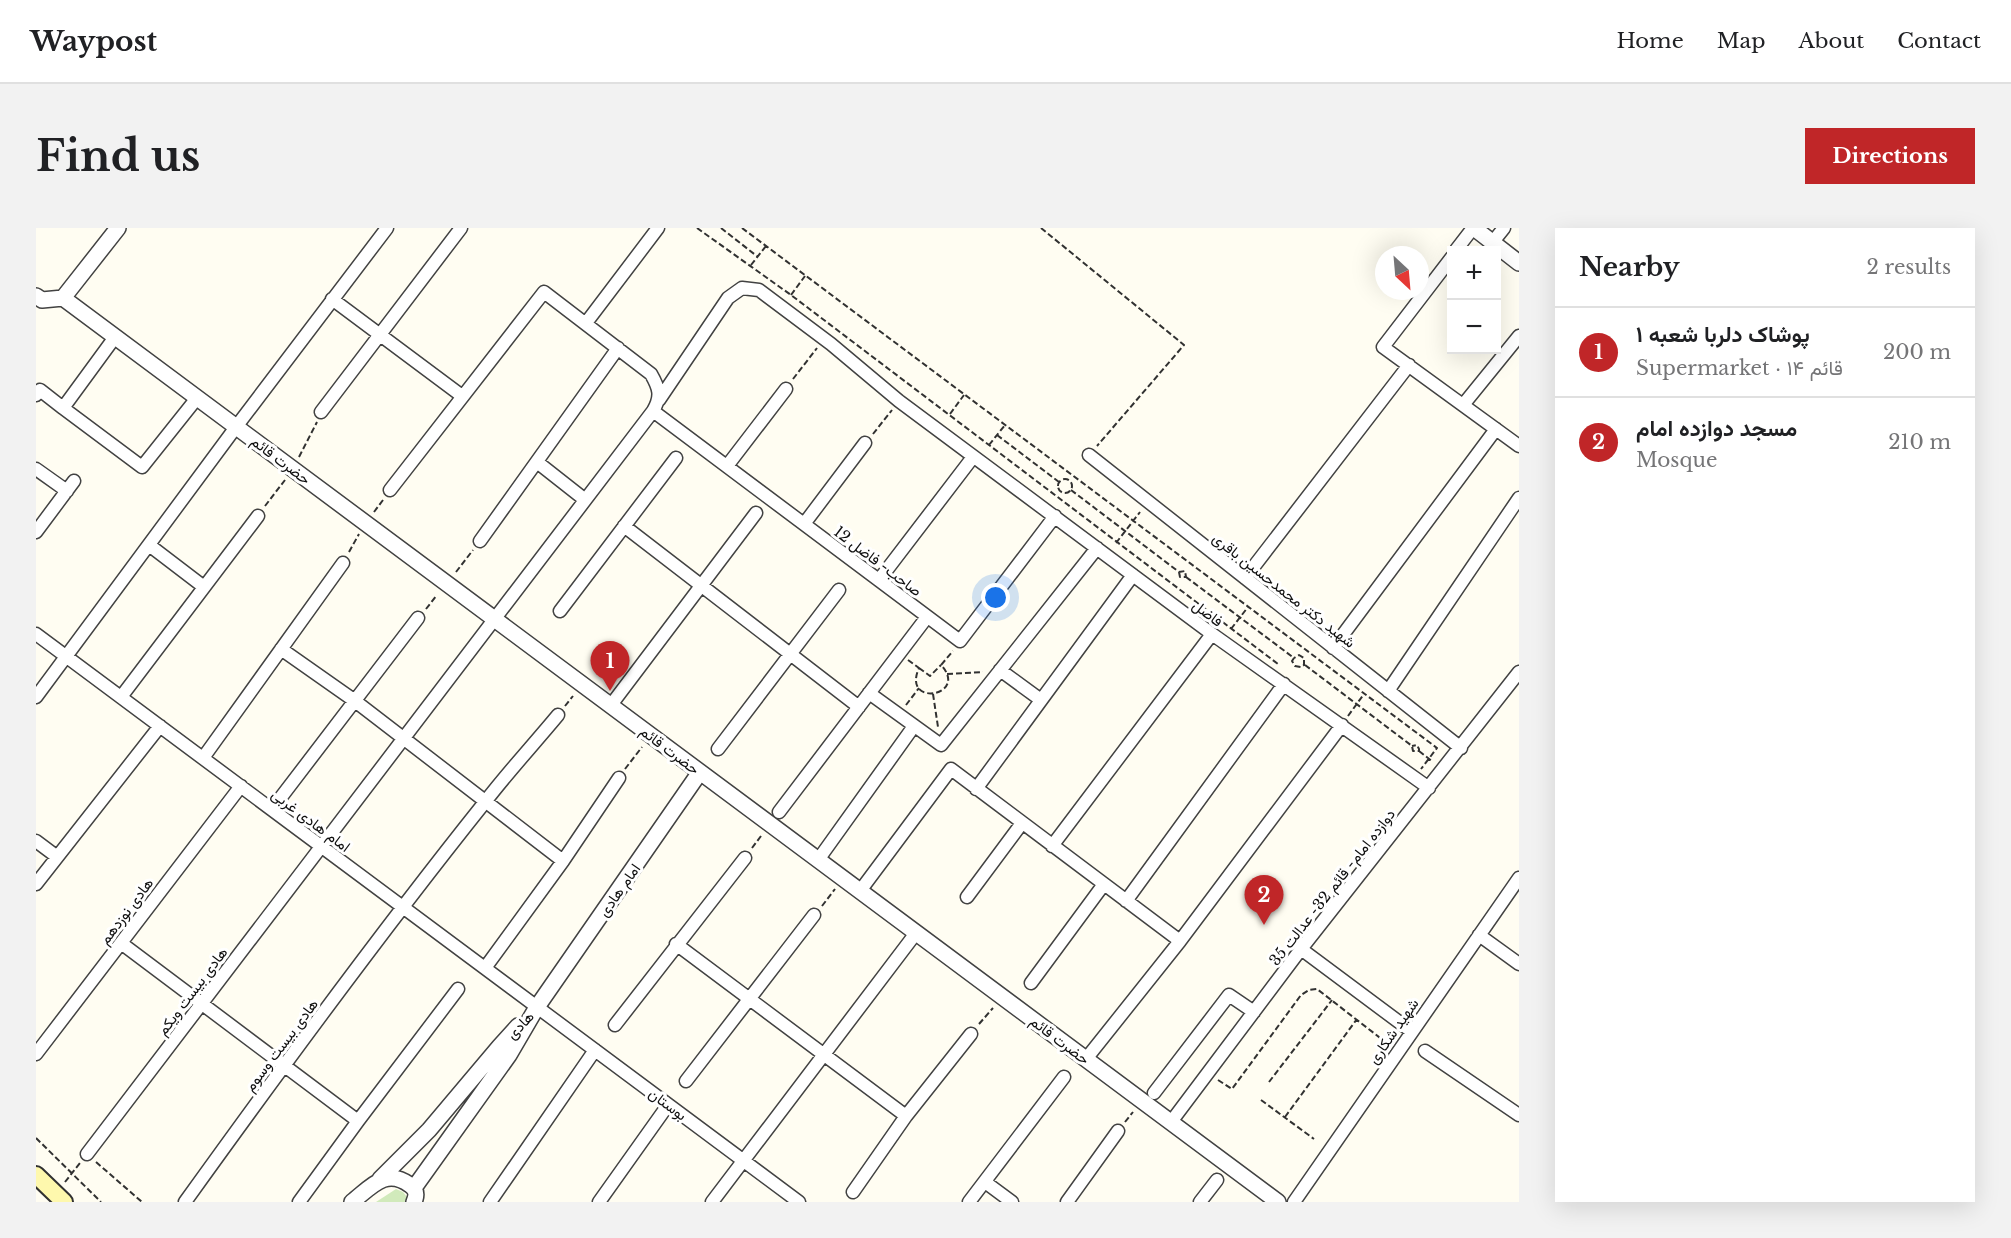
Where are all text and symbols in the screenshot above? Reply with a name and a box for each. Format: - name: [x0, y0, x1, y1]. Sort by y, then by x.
- text: Waypost: [30, 24, 157, 59]
- text: Home: [1617, 28, 1684, 54]
- text: Map: [1717, 28, 1765, 54]
- text: About: [1798, 28, 1864, 54]
- text: Contact: [1897, 28, 1981, 54]
- button: Directions: [1805, 128, 1975, 184]
- text: Find us: [36, 130, 200, 182]
- north arrow: [1375, 246, 1429, 300]
- map controls: [1447, 246, 1501, 354]
- button: +: [1447, 246, 1501, 300]
- text: Nearby: [1579, 251, 1680, 283]
- text: 2 results: [1867, 255, 1951, 279]
- button: −: [1447, 300, 1501, 354]
- text: پوشاک دلربا شعبه ۱: [1636, 321, 1810, 348]
- text: 1: [1594, 340, 1603, 364]
- text: 200 m: [1883, 340, 1951, 364]
- text: Supermarket · قائم ۱۴: [1636, 356, 1843, 380]
- text: مسجد دوازده امام: [1636, 415, 1797, 442]
- text: 2: [1592, 430, 1605, 454]
- text: 210 m: [1888, 430, 1951, 454]
- street label: حضرت قائم: [247, 431, 315, 489]
- text: Mosque: [1636, 448, 1717, 472]
- street label: صاحب- فاضل 12: [830, 522, 926, 600]
- street label: شهید دکتر محمدحسین باقری: [1208, 528, 1359, 653]
- your location: [981, 583, 1010, 612]
- street label: فاضل: [1189, 595, 1227, 631]
- pin: 1: [590, 642, 630, 691]
- street label: حضرت قائم: [636, 721, 704, 779]
- street label: امام هادی غربی: [267, 784, 354, 857]
- street label: دوازده امام- قائم 32- عدالت 35: [1265, 805, 1399, 969]
- street label: امام هادی: [594, 860, 645, 921]
- street label: هادی نوزدهم: [95, 874, 158, 949]
- pin: 2: [1244, 876, 1284, 925]
- street label: هادی بیست ویکم: [153, 943, 232, 1040]
- street label: شهید شکاری: [1363, 994, 1424, 1068]
- street label: هادی بیست وسوم: [240, 995, 323, 1096]
- street label: هادی: [502, 1007, 539, 1044]
- street label: حضرت قائم: [1026, 1011, 1094, 1069]
- street label: بوستان: [645, 1084, 691, 1124]

